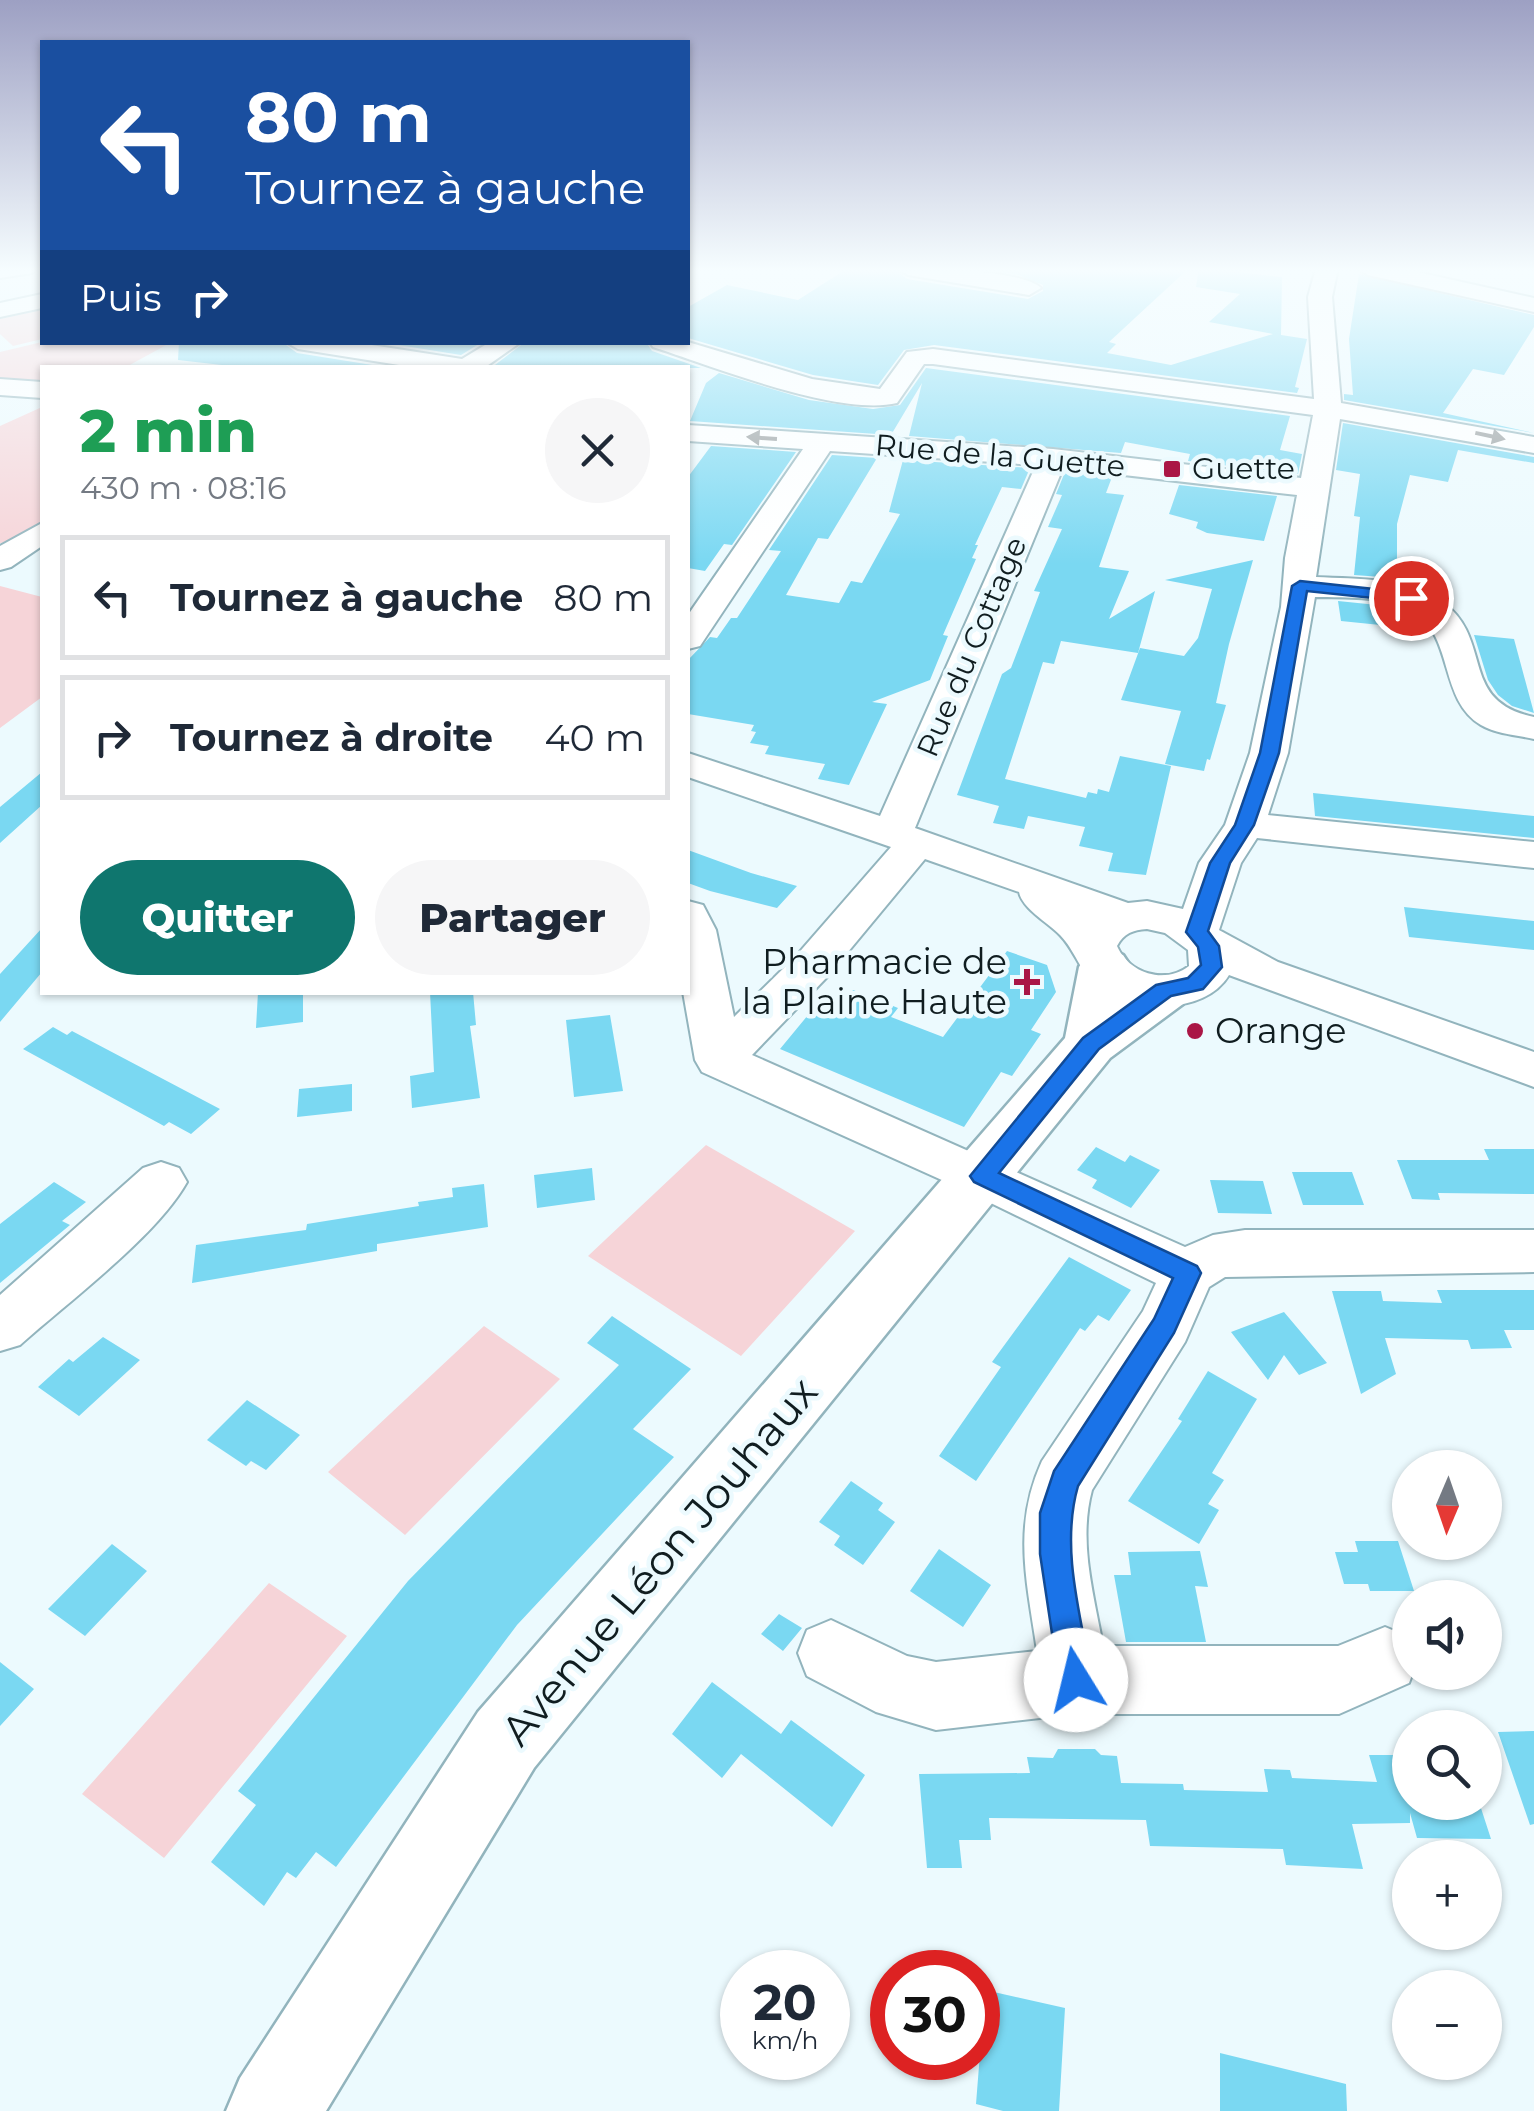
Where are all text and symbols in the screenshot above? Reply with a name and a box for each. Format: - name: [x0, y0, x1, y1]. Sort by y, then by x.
- text: 80 m: [245, 74, 432, 160]
- icon: left: [80, 80, 210, 210]
- text: Tournez à gauche: [245, 160, 645, 215]
- icon: right: [182, 270, 237, 325]
- text: Puis: [80, 274, 162, 321]
- text: 2 min: [80, 394, 257, 467]
- button: close: [545, 398, 650, 503]
- street label: Rue de la Guette: [874, 426, 1127, 485]
- one-way arrow: [1475, 428, 1506, 444]
- one-way arrow: [746, 430, 778, 446]
- place label: Guette: [1192, 450, 1295, 487]
- marker: Guette: [1161, 458, 1183, 480]
- text: 430 m · 08:16: [80, 468, 287, 507]
- street label: Rue du Cottage: [909, 531, 1035, 762]
- pin: [1369, 556, 1454, 641]
- icon: left: [85, 570, 140, 625]
- icon: arrive: [1384, 571, 1439, 626]
- text: Tournez à gauche: [170, 574, 523, 621]
- text: 80 m: [553, 574, 653, 621]
- icon: right: [85, 710, 140, 765]
- text: Tournez à droite: [170, 714, 493, 761]
- text: 40 m: [544, 714, 645, 761]
- button: Quitter: [80, 860, 355, 975]
- button: Partager: [375, 860, 650, 975]
- place label: Pharmacie de la Plaine Haute: [742, 940, 1007, 1023]
- marker: Pharmacie de la Plaine Haute: [1016, 971, 1038, 993]
- place label: Orange: [1215, 1009, 1346, 1052]
- marker: Orange: [1184, 1020, 1206, 1042]
- street label: Avenue Léon Jouhaux: [490, 1366, 828, 1756]
- north arrow: [1392, 1450, 1502, 1560]
- map controls: [1392, 1450, 1502, 2080]
- button: sound: [1392, 1580, 1502, 1690]
- position arrow: [1024, 1628, 1128, 1732]
- button: search: [1392, 1710, 1502, 1820]
- button: +: [1392, 1840, 1502, 1950]
- speed limit sign: 30: [870, 1950, 1000, 2080]
- button: −: [1392, 1970, 1502, 2080]
- text: 20: [753, 1972, 817, 2033]
- text: km/h: [752, 2025, 818, 2055]

